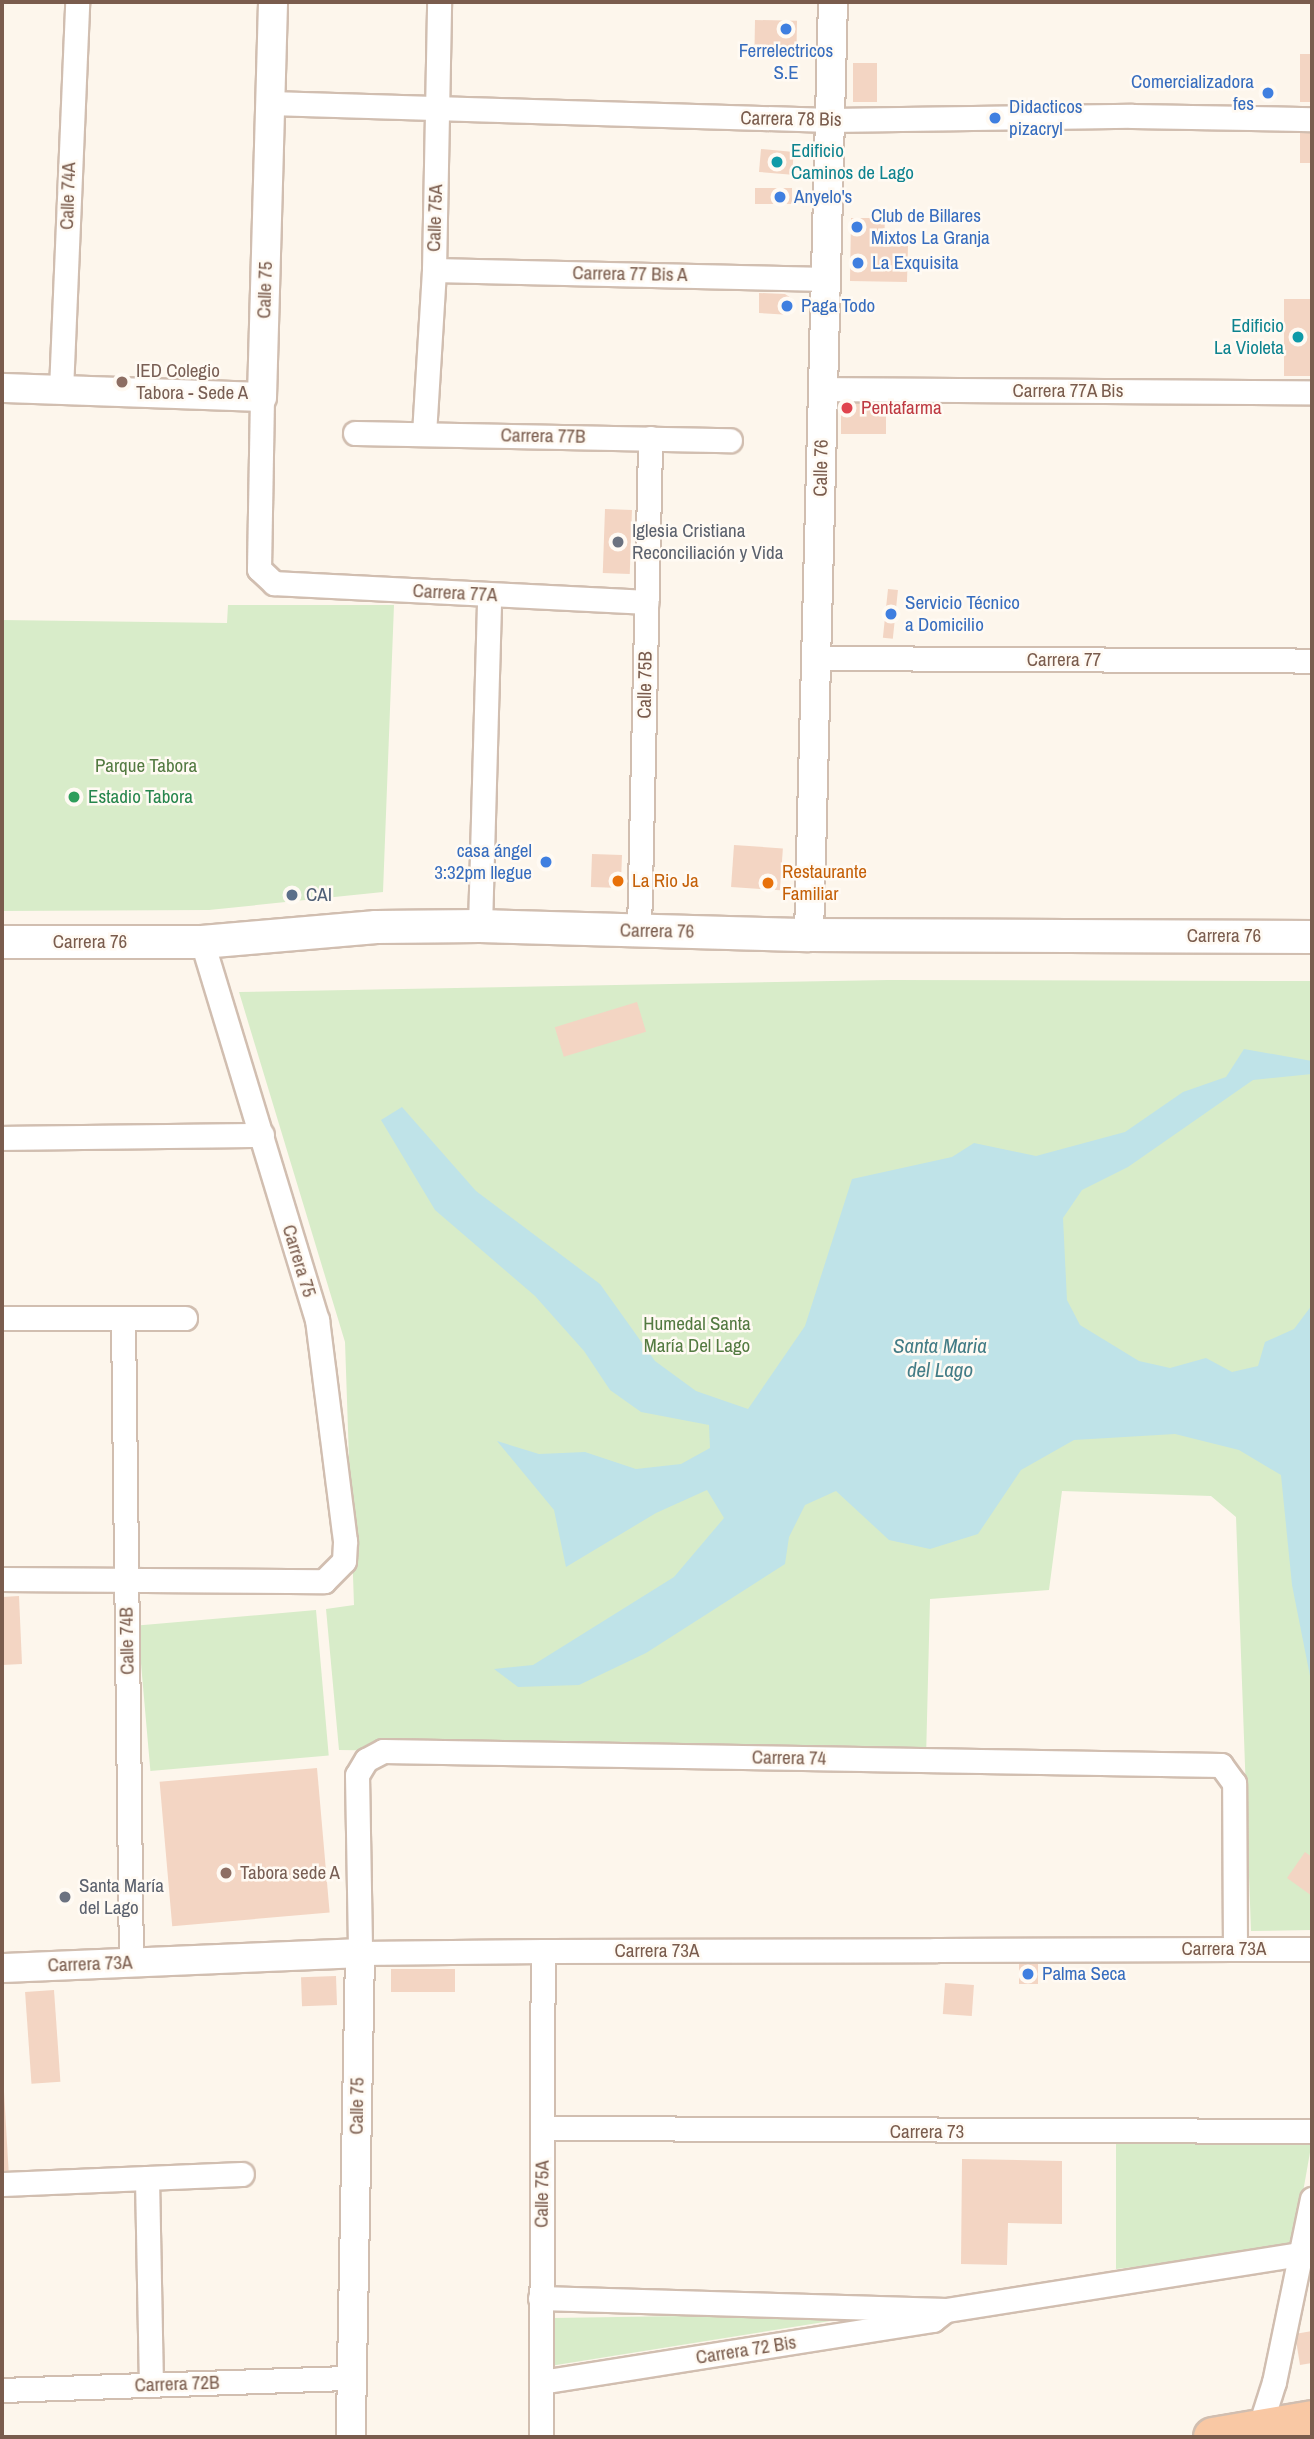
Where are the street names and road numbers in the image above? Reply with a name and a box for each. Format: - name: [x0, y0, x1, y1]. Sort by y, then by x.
- street label: Carrera 78 Bis: [740, 107, 842, 131]
- street label: Calle 74A: [55, 162, 81, 230]
- street label: Calle 75A: [422, 184, 448, 252]
- street label: Calle 75: [253, 261, 277, 319]
- street label: Carrera 77 Bis A: [572, 262, 688, 286]
- street label: Carrera 77A Bis: [1012, 380, 1124, 402]
- street label: Carrera 77B: [500, 424, 586, 448]
- street label: Calle 76: [809, 439, 833, 497]
- street label: Carrera 77A: [412, 579, 498, 607]
- street label: Carrera 77: [1027, 649, 1101, 671]
- street label: Calle 75B: [633, 651, 657, 719]
- street label: Carrera 76: [620, 919, 694, 943]
- street label: Carrera 76: [1187, 925, 1261, 947]
- street label: Carrera 76: [53, 931, 127, 953]
- street label: Carrera 75: [277, 1222, 321, 1300]
- street label: Calle 74B: [115, 1607, 139, 1675]
- street label: Carrera 74: [752, 1746, 826, 1770]
- street label: Carrera 73A: [1182, 1938, 1266, 1960]
- street label: Carrera 73A: [615, 1940, 699, 1962]
- street label: Carrera 73A: [47, 1951, 133, 1977]
- street label: Calle 75: [345, 2077, 369, 2135]
- street label: Carrera 73: [890, 2121, 964, 2143]
- street label: Calle 75A: [530, 2160, 554, 2228]
- street label: Carrera 72 Bis: [694, 2331, 798, 2369]
- street label: Carrera 72B: [134, 2371, 220, 2397]

